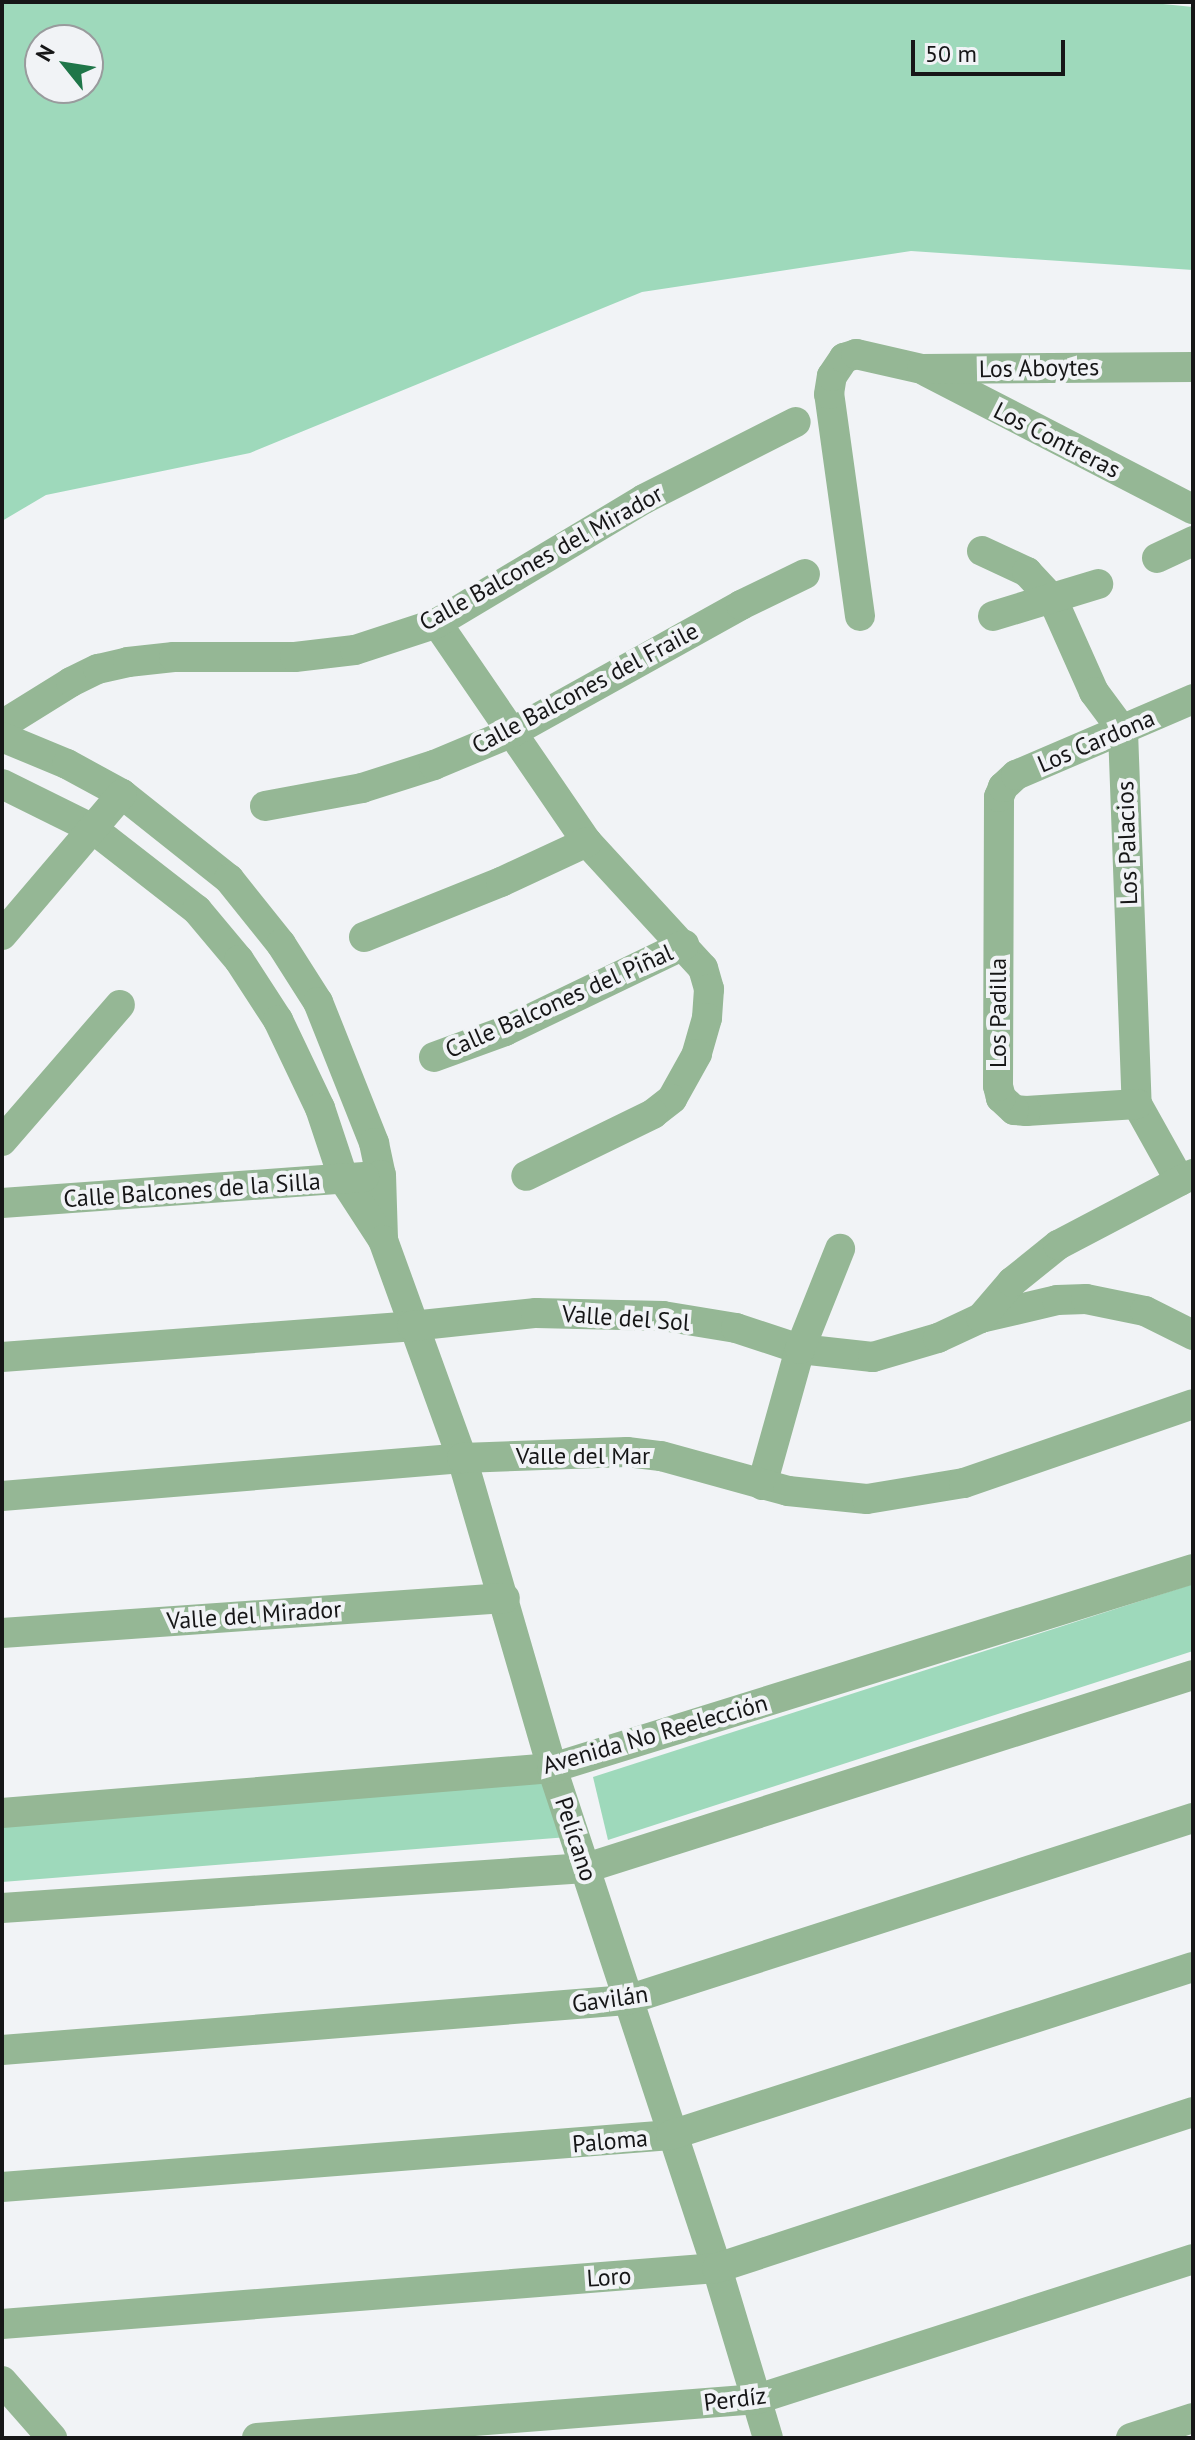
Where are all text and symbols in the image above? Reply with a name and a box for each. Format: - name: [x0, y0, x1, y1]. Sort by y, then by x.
- north arrow: [24, 24, 104, 104]
- scale bar: [915, 24, 1069, 74]
- text: 50 m: [925, 38, 977, 69]
- text: N: [29, 40, 61, 66]
- street label: Los Aboytes: [978, 353, 1100, 383]
- street label: Los Contreras: [989, 396, 1125, 484]
- street label: Calle Balcones del Mirador: [414, 479, 668, 637]
- street label: Calle Balcones del Fraile: [467, 616, 703, 760]
- street label: Los Cardona: [1033, 703, 1159, 779]
- street label: Los Palacios: [1110, 781, 1144, 905]
- street label: Calle Balcones del Piñal: [441, 938, 677, 1064]
- street label: Los Padilla: [984, 958, 1012, 1068]
- street label: Calle Balcones de la Silla: [62, 1167, 322, 1213]
- street label: Valle del Sol: [561, 1299, 691, 1337]
- street label: Valle del Mar: [516, 1442, 650, 1470]
- street label: Valle del Mirador: [166, 1595, 342, 1635]
- street label: Avenida No Reelección: [539, 1688, 771, 1780]
- street label: Pelícano: [549, 1793, 603, 1885]
- street label: Gavilán: [570, 1979, 650, 2019]
- street label: Paloma: [571, 2123, 649, 2159]
- street label: Loro: [586, 2261, 632, 2293]
- street label: Perdíz: [702, 2381, 768, 2417]

